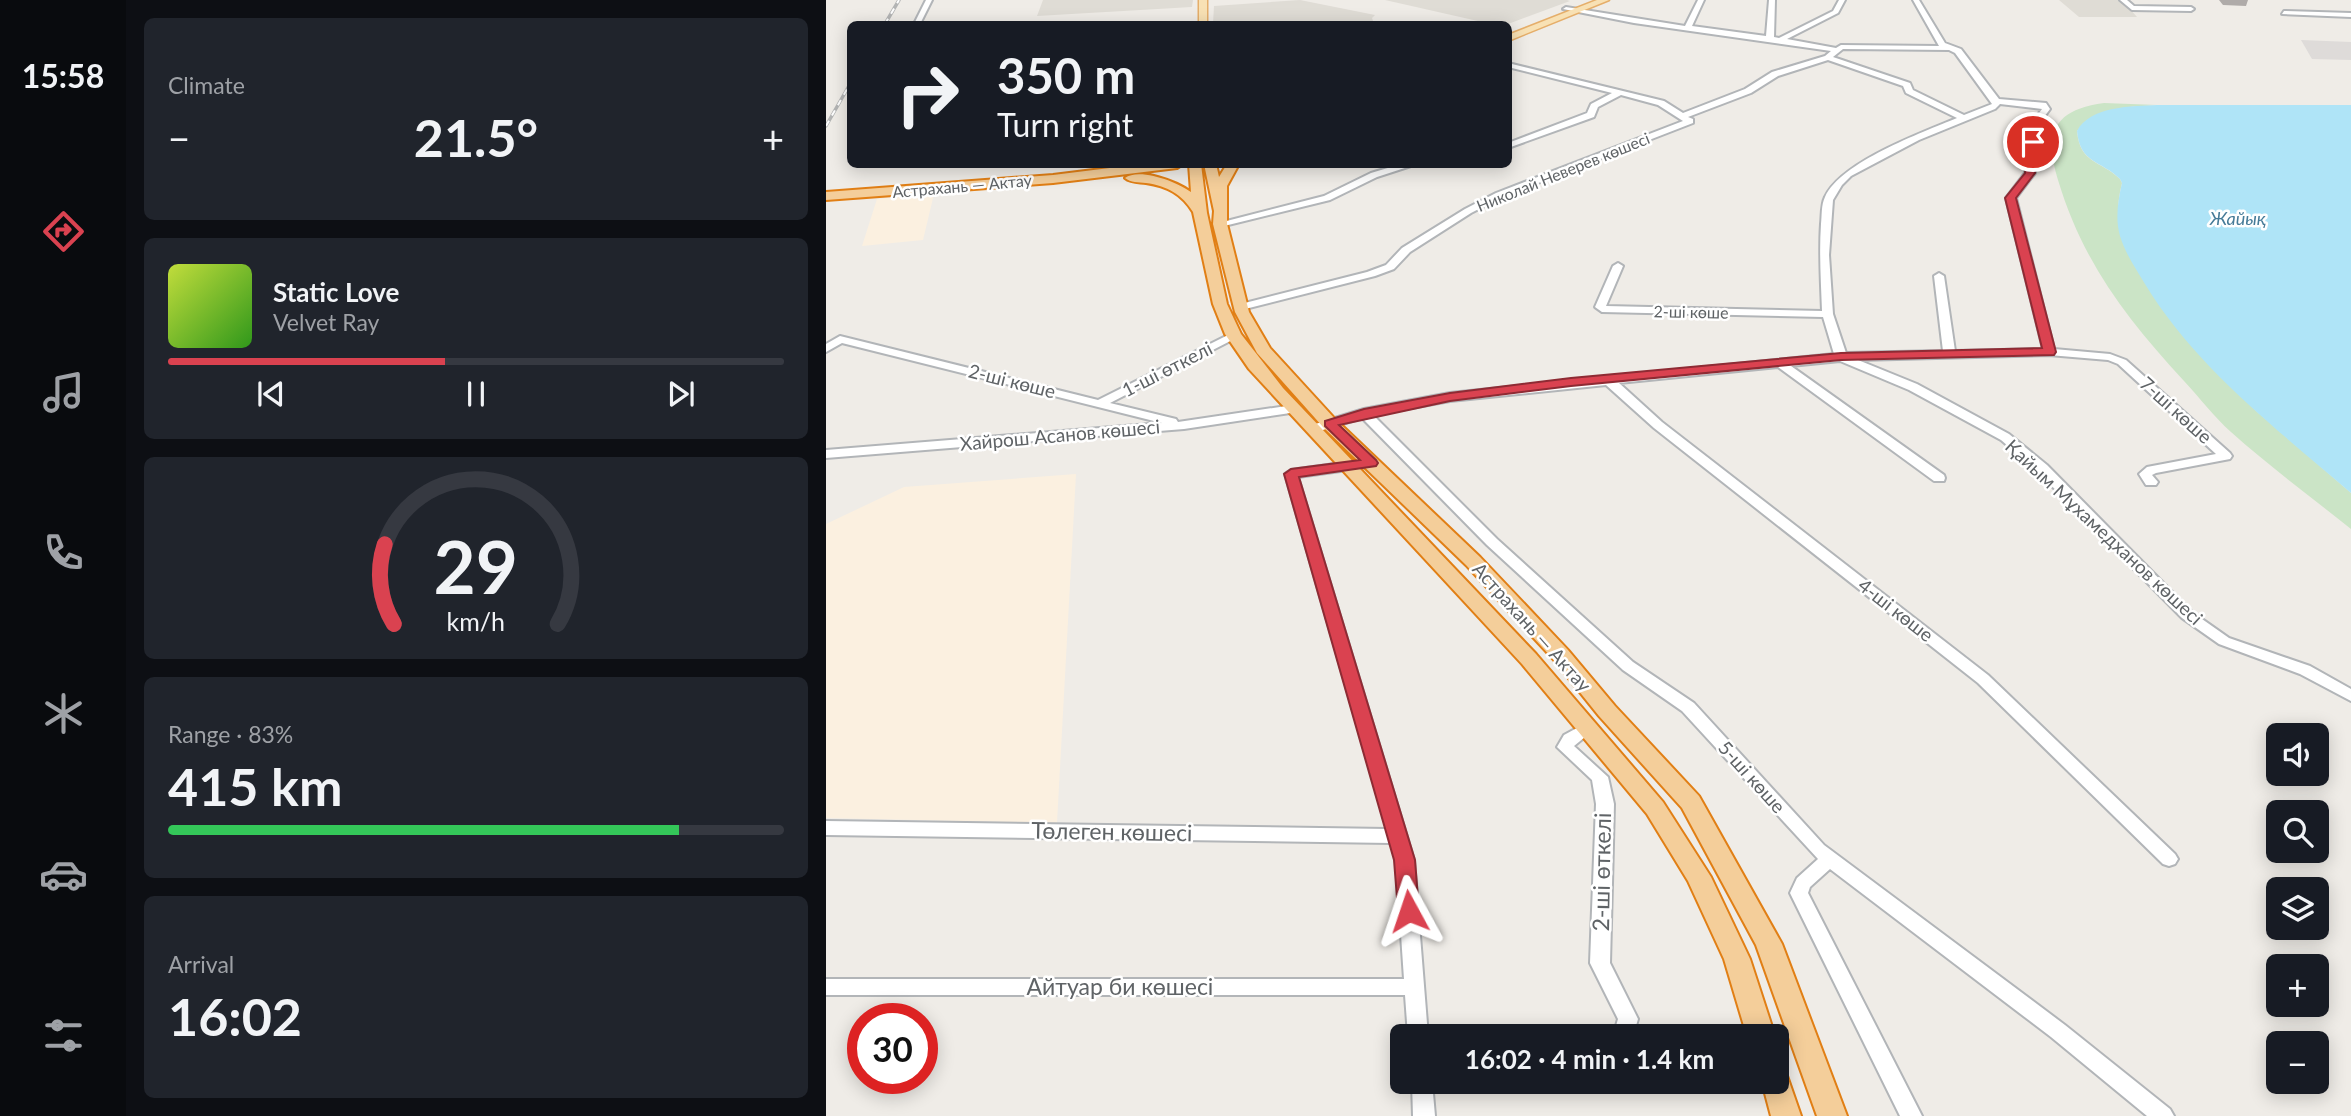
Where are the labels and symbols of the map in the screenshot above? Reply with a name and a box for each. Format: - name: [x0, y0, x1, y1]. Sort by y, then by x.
- pin: [2003, 112, 2063, 172]
- street label: Николай Неверев көшесі: [1473, 128, 1652, 215]
- street label: Астрахань — Актау: [892, 170, 1033, 201]
- water label: Жайық: [2209, 207, 2266, 229]
- street label: 2-ші көше: [1653, 301, 1729, 322]
- street label: 1-ші өткелі: [1118, 336, 1216, 401]
- street label: 2-ші көше: [966, 359, 1058, 402]
- street label: 7-шi көше: [2136, 371, 2217, 448]
- street label: Хайрош Асанов көшесі: [959, 414, 1161, 455]
- street label: Қайым Мұхамедханов көшесi: [2001, 434, 2208, 629]
- street label: Астрахань — Актау: [1468, 557, 1597, 696]
- street label: 4-шi көше: [1854, 573, 1938, 646]
- street label: 5-шi көше: [1714, 736, 1791, 817]
- street label: 2-ші өткелі: [1586, 812, 1616, 932]
- street label: Төлеген көшесі: [1031, 816, 1193, 846]
- position arrow: [1372, 874, 1446, 948]
- street label: Айтуар би көшесі: [1027, 972, 1213, 1000]
- speed limit sign: 30: [847, 1003, 938, 1094]

